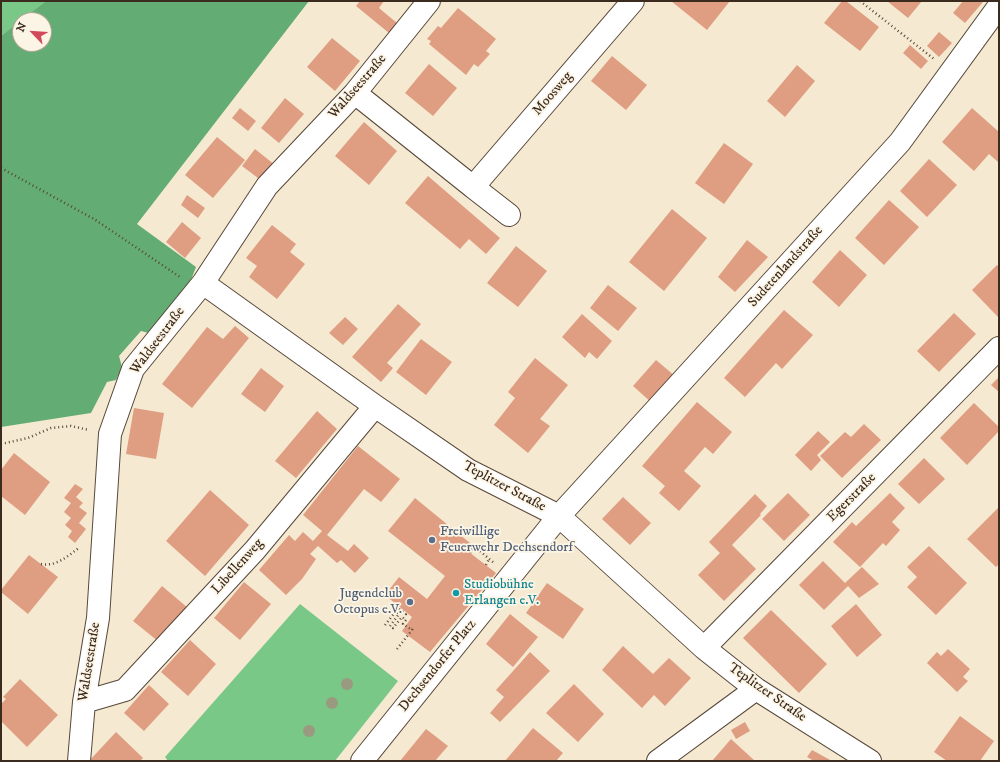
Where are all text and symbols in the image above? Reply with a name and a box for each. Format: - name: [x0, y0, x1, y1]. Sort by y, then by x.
- north arrow: [12, 12, 52, 52]
- text: N: [14, 20, 30, 34]
- street label: Waldseestraße: [325, 51, 391, 123]
- street label: Moosweg: [529, 69, 577, 119]
- street label: Sudetenlandstraße: [745, 223, 827, 311]
- street label: Waldseestraße: [127, 304, 189, 378]
- street label: Teplitzer Straße: [460, 458, 548, 516]
- street label: Egerstraße: [824, 470, 880, 526]
- place label: Freiwillige Feuerwehr Dechsendorf: [440, 524, 573, 556]
- marker: Freiwillige Feuerwehr Dechsendorf: [427, 535, 437, 545]
- street label: Libellenweg: [209, 536, 267, 598]
- place label: Studiobühne Erlangen e.V.: [464, 577, 539, 610]
- place label: Jugendclub Octopus e.V.: [333, 586, 402, 618]
- marker: Studiobühne Erlangen e.V.: [451, 588, 461, 598]
- marker: Jugendclub Octopus e.V.: [405, 597, 415, 607]
- street label: Dechsendorfer Platz: [396, 617, 480, 715]
- street label: Waldseestraße: [75, 621, 105, 703]
- street label: Teplitzer Straße: [725, 660, 809, 726]

